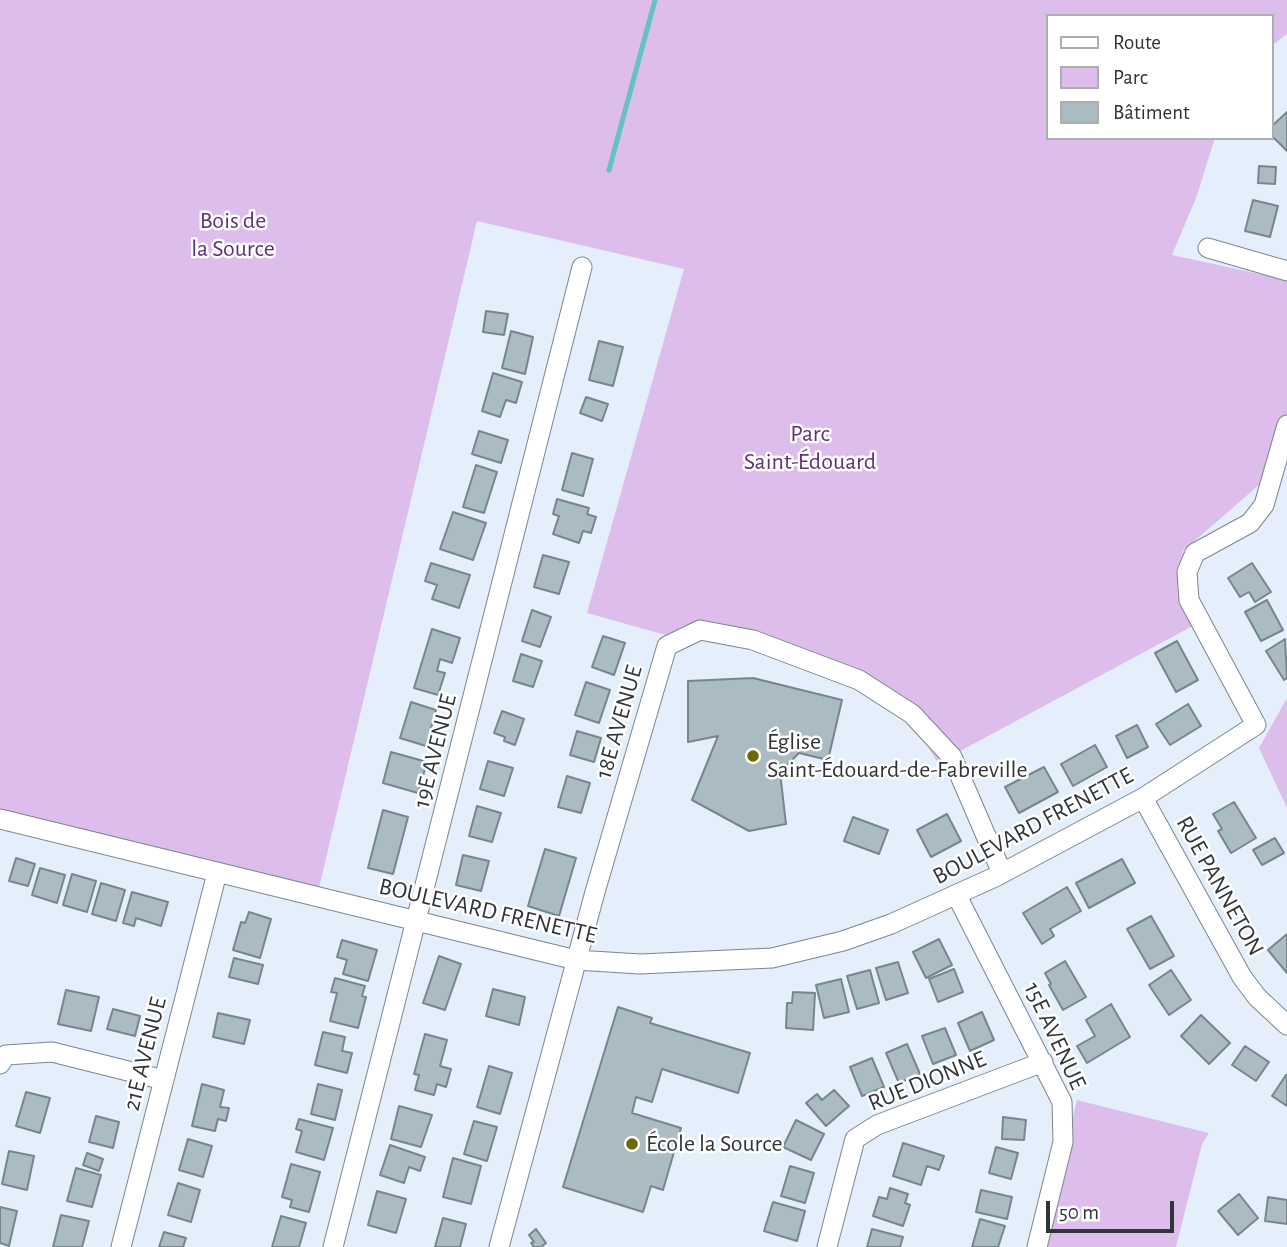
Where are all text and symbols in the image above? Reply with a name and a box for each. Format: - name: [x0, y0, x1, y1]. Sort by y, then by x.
- legend: [1046, 14, 1273, 140]
- text: Route: [1113, 32, 1161, 53]
- text: Parc: [1113, 67, 1148, 88]
- text: Bâtiment: [1113, 102, 1190, 123]
- park label: Bois de la Source: [191, 207, 275, 263]
- park label: Parc Saint-Édouard: [744, 420, 876, 476]
- street label: 18E AVENUE: [589, 662, 649, 782]
- street label: 19E AVENUE: [407, 691, 463, 811]
- place label: Église Saint-Édouard-de-Fabreville: [767, 728, 1028, 784]
- marker: Église Saint-Édouard-de-Fabreville: [745, 748, 761, 764]
- street label: BOULEVARD FRENETTE: [928, 761, 1138, 891]
- street label: RUE PANNETON: [1170, 811, 1270, 961]
- street label: BOULEVARD FRENETTE: [376, 872, 600, 950]
- street label: 15E AVENUE: [1018, 978, 1092, 1094]
- street label: 21E AVENUE: [117, 994, 173, 1114]
- street label: RUE DIONNE: [864, 1044, 990, 1118]
- place label: École la Source: [646, 1130, 783, 1158]
- marker: École la Source: [624, 1136, 640, 1152]
- scale bar: [1049, 1188, 1177, 1232]
- text: 50 m: [1059, 1202, 1099, 1223]

